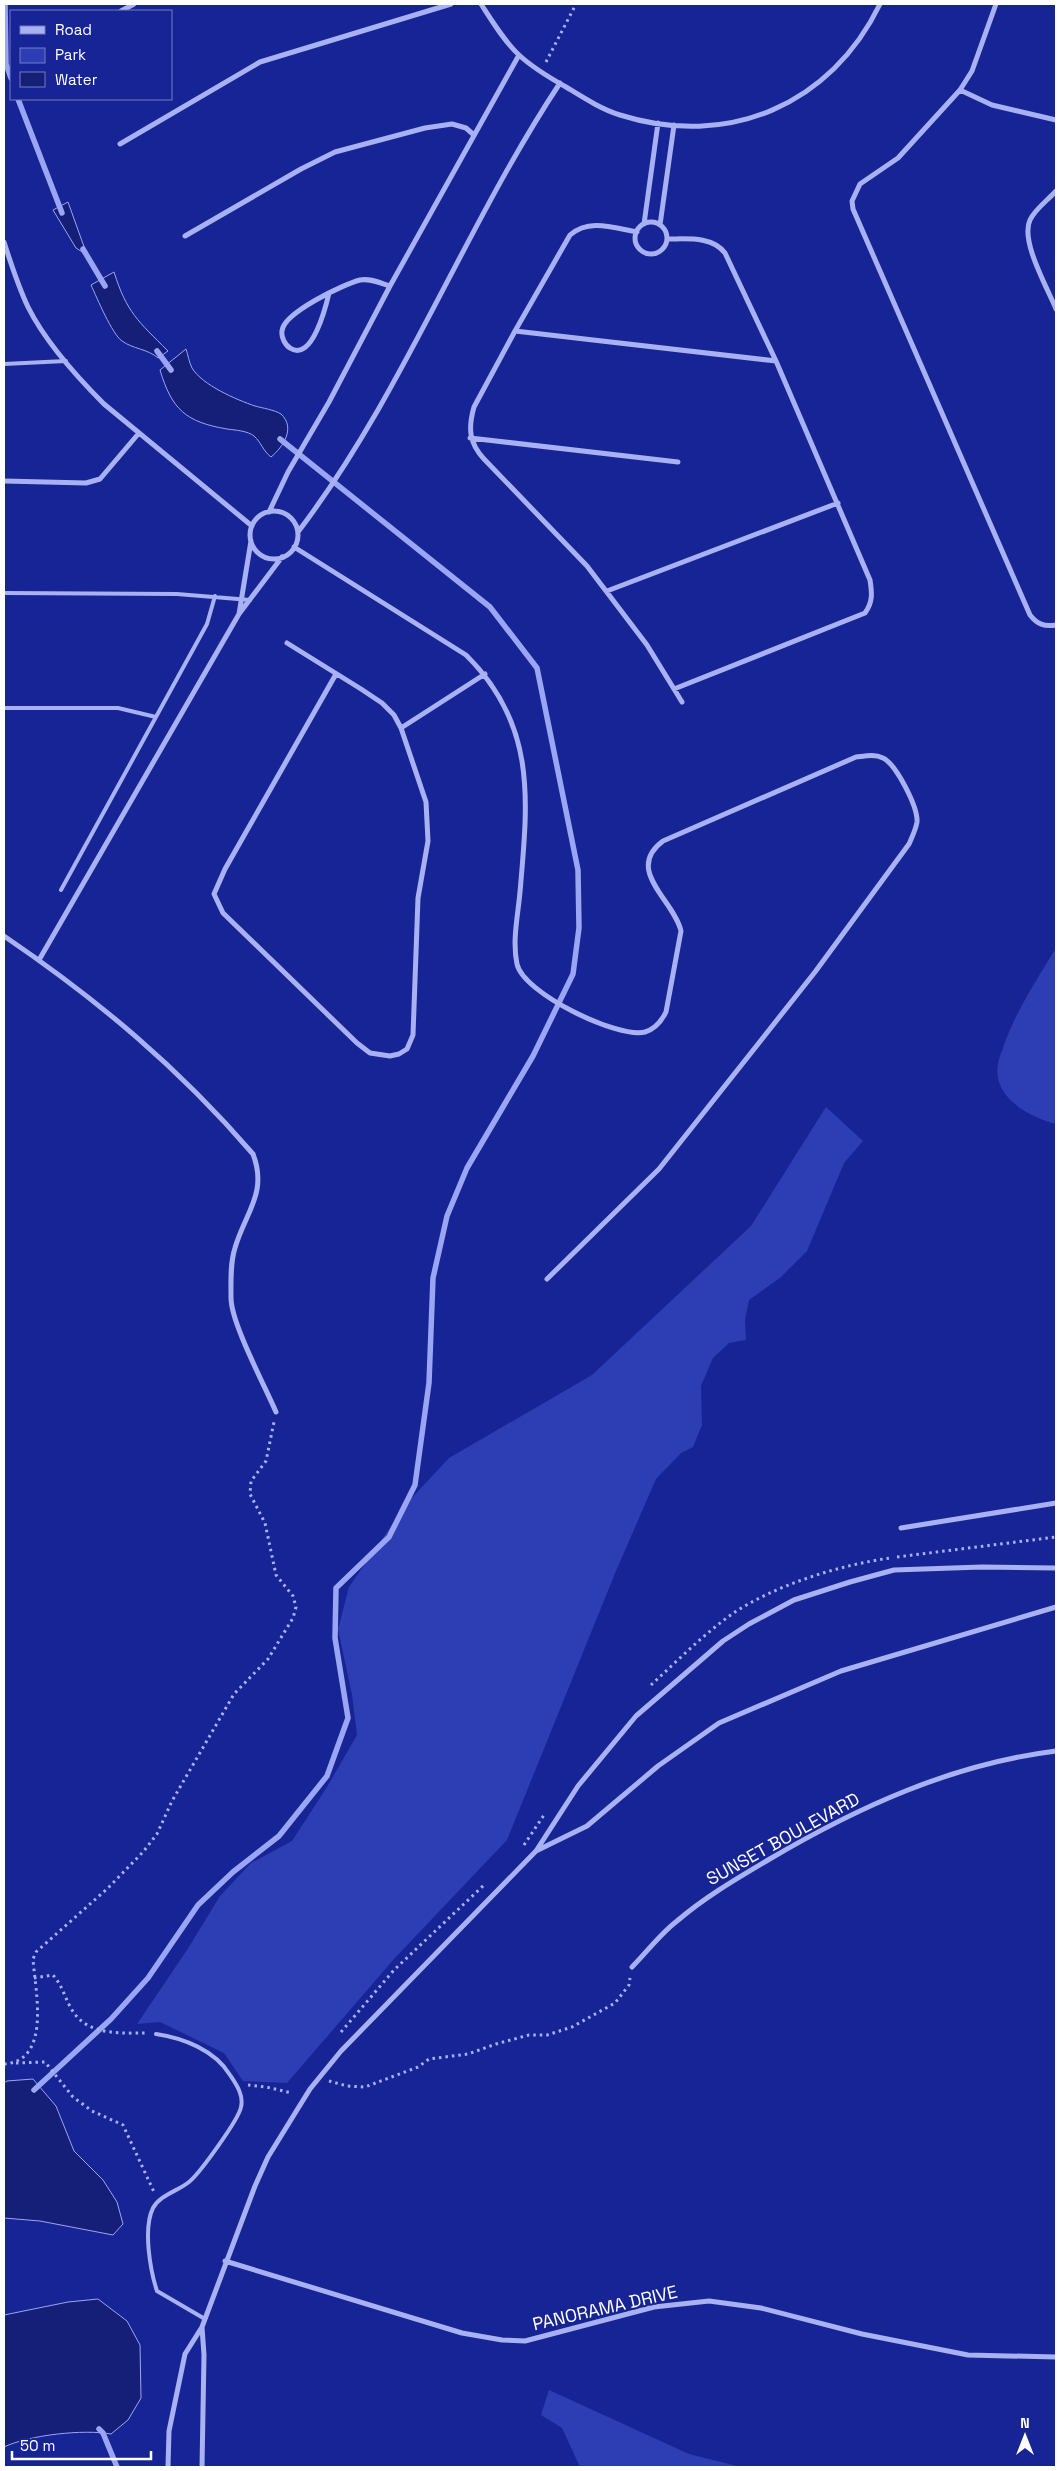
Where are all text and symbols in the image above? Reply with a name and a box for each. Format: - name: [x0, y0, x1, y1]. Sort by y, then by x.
- legend: [10, 10, 172, 100]
- text: Road: [55, 20, 92, 39]
- text: Park: [55, 45, 86, 64]
- text: Water: [55, 70, 98, 89]
- street label: SUNSET BOULEVARD: [702, 1787, 863, 1890]
- street label: PANORAMA DRIVE: [530, 2280, 680, 2335]
- north arrow: [1000, 2411, 1050, 2461]
- text: N: [1020, 2414, 1030, 2432]
- scale bar: [12, 2428, 151, 2460]
- text: 50 m: [20, 2436, 55, 2455]

